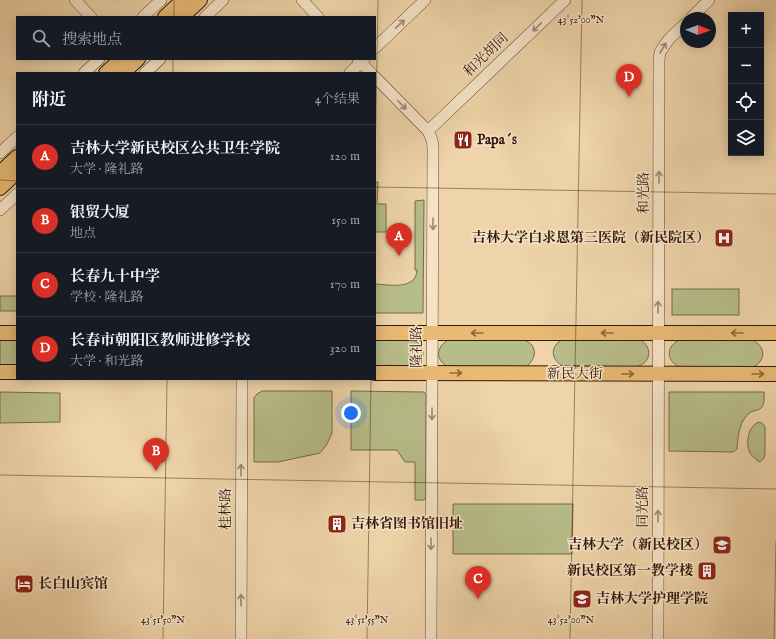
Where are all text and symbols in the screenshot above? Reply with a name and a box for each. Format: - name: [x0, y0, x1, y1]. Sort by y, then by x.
- north arrow: [680, 12, 716, 48]
- map controls: [728, 12, 764, 156]
- button: +: [728, 12, 764, 48]
- text: 43°52'00"N: [558, 14, 604, 27]
- search box: [16, 16, 376, 60]
- one-way arrow: [395, 19, 405, 29]
- one-way arrow: [532, 22, 542, 32]
- icon: search: [30, 27, 52, 49]
- street label: 和光胡同: [460, 29, 512, 81]
- text: 搜索地点: [62, 30, 122, 49]
- one-way arrow: [660, 42, 668, 54]
- button: −: [728, 48, 764, 84]
- pin: D: [616, 64, 642, 97]
- button: locate: [728, 84, 764, 120]
- text: 附近: [32, 90, 66, 111]
- text: 4个结果: [315, 91, 360, 108]
- one-way arrow: [397, 100, 407, 110]
- button: layers: [728, 120, 764, 156]
- restaurant icon: Papa´s: [452, 129, 474, 151]
- place label: Papa´s: [477, 131, 517, 149]
- text: 吉林大学新民校区公共卫生学院: [70, 139, 280, 158]
- text: A: [41, 148, 49, 165]
- text: 120 m: [330, 148, 360, 165]
- text: 大学 · 隆礼路: [70, 161, 144, 178]
- one-way arrow: [655, 171, 663, 184]
- street label: 和光路: [635, 172, 653, 214]
- text: 银贸大厦: [70, 203, 130, 222]
- text: B: [41, 212, 49, 229]
- text: 150 m: [331, 212, 360, 229]
- one-way arrow: [429, 217, 437, 230]
- pin: A: [386, 223, 412, 256]
- text: 地点: [70, 225, 96, 242]
- hospital icon: 吉林大学白求恩第三医院（新民院区）: [713, 227, 735, 249]
- place label: 吉林大学白求恩第三医院（新民院区）: [472, 229, 710, 247]
- text: 长春九十中学: [70, 267, 160, 286]
- text: C: [40, 276, 50, 293]
- text: 170 m: [330, 276, 360, 293]
- text: 学校 · 隆礼路: [70, 289, 144, 306]
- one-way arrow: [654, 301, 662, 314]
- street label: 隆礼路: [408, 326, 426, 368]
- one-way arrow: [471, 329, 484, 337]
- one-way arrow: [601, 329, 614, 337]
- one-way arrow: [731, 329, 744, 337]
- text: 长春市朝阳区教师进修学校: [70, 331, 250, 350]
- text: D: [40, 340, 50, 357]
- text: 320 m: [330, 340, 360, 357]
- text: 大学 · 和光路: [70, 353, 144, 370]
- street label: 新民大街: [547, 365, 603, 383]
- one-way arrow: [449, 369, 462, 377]
- one-way arrow: [621, 370, 634, 378]
- one-way arrow: [751, 370, 764, 378]
- your location: [341, 403, 361, 423]
- one-way arrow: [428, 407, 436, 420]
- pin: B: [143, 438, 169, 471]
- one-way arrow: [237, 464, 245, 477]
- street label: 同光路: [634, 486, 652, 528]
- street label: 桂林路: [217, 488, 235, 530]
- one-way arrow: [654, 510, 662, 523]
- building icon: 吉林省图书馆旧址: [326, 513, 348, 535]
- place label: 吉林省图书馆旧址: [351, 515, 463, 533]
- school or university icon: 吉林大学（新民校区）: [711, 534, 733, 556]
- place label: 吉林大学（新民校区）: [568, 536, 708, 554]
- one-way arrow: [427, 537, 435, 550]
- building icon: 新民校区第一教学楼: [696, 560, 718, 582]
- place label: 新民校区第一教学楼: [567, 562, 693, 580]
- pin: C: [465, 566, 491, 599]
- hotel icon: 长白山宾馆: [13, 573, 35, 595]
- place label: 长白山宾馆: [38, 575, 108, 593]
- school or university icon: 吉林大学护理学院: [571, 588, 593, 610]
- place label: 吉林大学护理学院: [596, 590, 708, 608]
- one-way arrow: [237, 594, 245, 607]
- text: 43°51'50"N: [141, 614, 185, 627]
- text: 43°51'55"N: [346, 614, 389, 627]
- text: 43°52'00"N: [548, 614, 594, 627]

